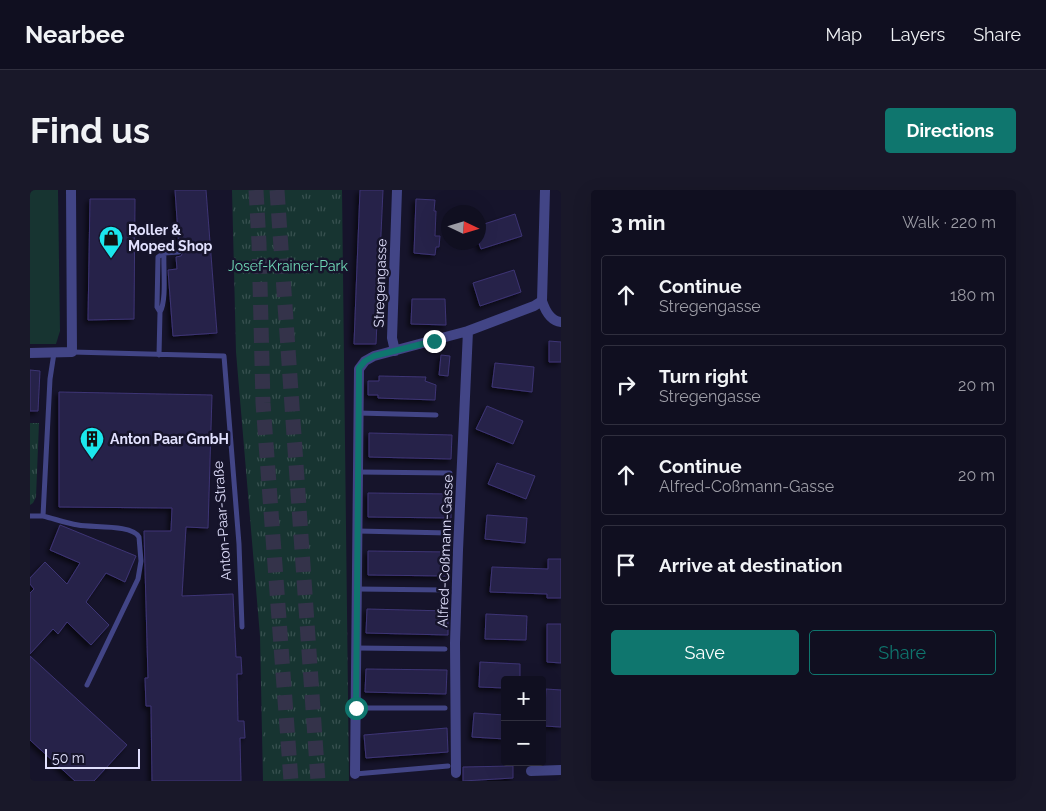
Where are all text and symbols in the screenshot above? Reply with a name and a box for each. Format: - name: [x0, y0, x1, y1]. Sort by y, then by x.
- text: Nearbee: [25, 20, 125, 49]
- text: Map: [826, 24, 862, 45]
- text: Layers: [890, 24, 945, 45]
- text: Share: [973, 24, 1021, 45]
- button: Directions: [885, 108, 1016, 153]
- text: Find us: [30, 110, 150, 151]
- north arrow: [441, 205, 486, 250]
- text: 3 min: [611, 210, 665, 235]
- text: Walk · 220 m: [902, 213, 996, 232]
- place label: Roller & Moped Shop: [128, 222, 213, 254]
- shop icon: Roller & Moped Shop: [98, 225, 124, 259]
- street label: Stregengasse: [370, 238, 390, 328]
- park label: Josef-Krainer-Park: [228, 258, 349, 274]
- text: Continue: [659, 275, 742, 297]
- icon: ahead: [612, 281, 640, 309]
- text: 180 m: [950, 286, 995, 305]
- text: Stregengasse: [659, 297, 761, 316]
- route end: [423, 330, 446, 353]
- text: Turn right: [659, 365, 748, 387]
- icon: right: [612, 371, 640, 399]
- text: 20 m: [958, 376, 995, 395]
- text: Stregengasse: [659, 387, 761, 406]
- building icon: Anton Paar GmbH: [79, 426, 105, 460]
- place label: Anton Paar GmbH: [110, 431, 229, 447]
- text: Continue: [659, 455, 742, 477]
- street label: Anton-Paar-Straße: [210, 460, 234, 582]
- icon: ahead: [612, 461, 640, 489]
- text: 20 m: [958, 466, 995, 485]
- street label: Alfred-Coßmann-Gasse: [434, 474, 456, 628]
- text: Alfred-Coßmann-Gasse: [659, 477, 834, 496]
- icon: arrive: [612, 551, 640, 579]
- text: Arrive at destination: [659, 554, 843, 576]
- button: Save: [611, 630, 799, 675]
- button: Share: [809, 630, 996, 675]
- map controls: [501, 676, 546, 766]
- button: +: [501, 676, 546, 721]
- route start: [345, 697, 368, 720]
- button: −: [501, 721, 546, 766]
- scale bar: [45, 746, 140, 769]
- text: 50 m: [52, 750, 85, 766]

